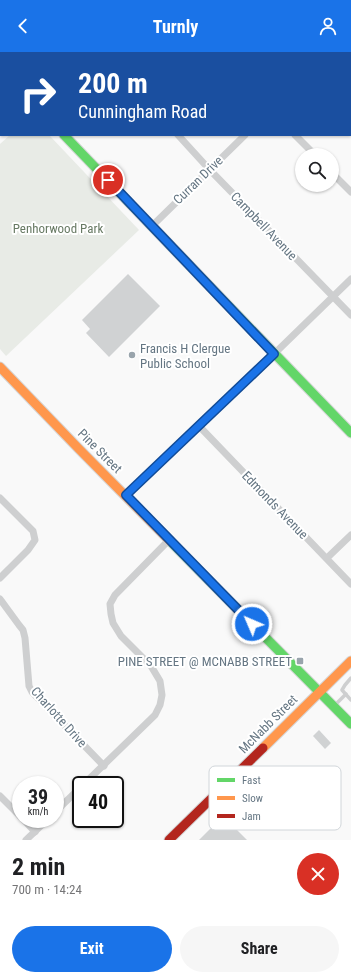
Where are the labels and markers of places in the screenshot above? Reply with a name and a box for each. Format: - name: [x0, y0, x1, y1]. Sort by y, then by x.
- pin: [91, 163, 125, 197]
- place label: Francis H Clergue Public School: [140, 341, 230, 371]
- marker: Francis H Clergue Public School: [127, 350, 137, 360]
- place label: PINE STREET @ MCNABB STREET: [118, 654, 292, 669]
- marker: PINE STREET @ MCNABB STREET: [295, 656, 305, 666]

